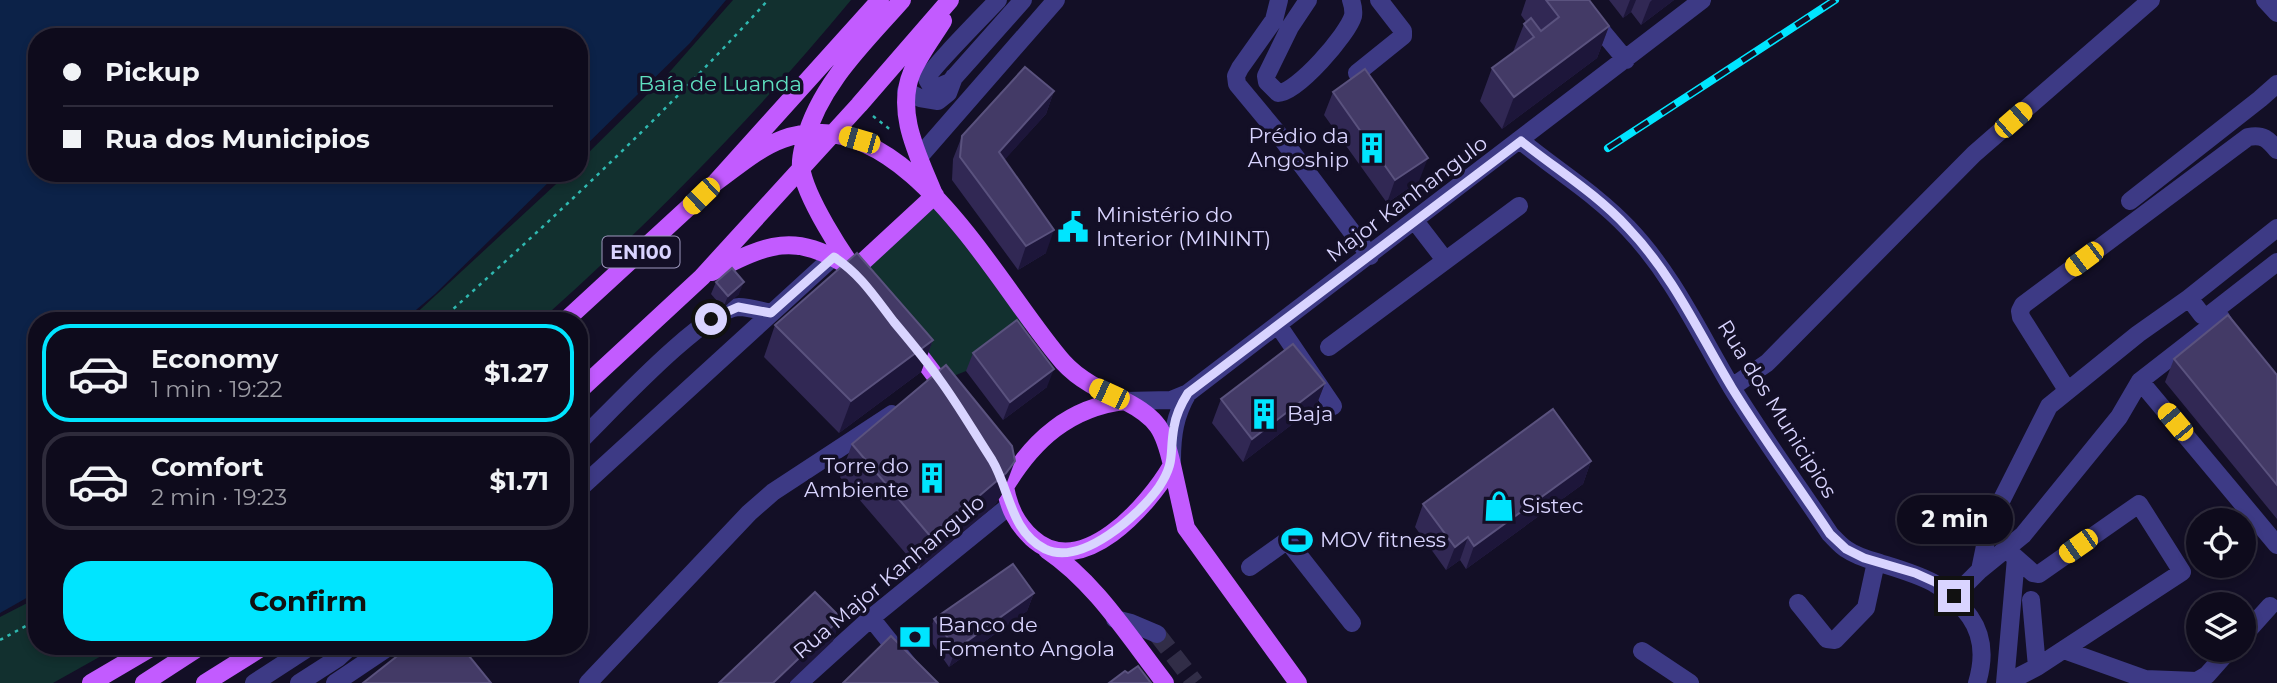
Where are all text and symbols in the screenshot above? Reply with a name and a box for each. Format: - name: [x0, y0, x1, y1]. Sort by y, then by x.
- text: Pickup: [105, 56, 200, 88]
- park label: Baía de Luanda: [638, 71, 802, 96]
- car: [1991, 98, 2036, 142]
- text: Rua dos Municipios: [105, 123, 370, 155]
- place label: Prédio da Angoship: [1248, 123, 1349, 172]
- car: [836, 124, 883, 156]
- street label: Major Kanhangulo: [1321, 130, 1492, 267]
- building icon: Prédio da Angoship: [1355, 131, 1389, 165]
- car: [679, 174, 724, 218]
- place label: Ministério do Interior (MININT): [1096, 202, 1271, 251]
- public building icon: Ministério do Interior (MININT): [1056, 210, 1090, 244]
- road number: EN100: [602, 236, 680, 268]
- car: [2061, 238, 2108, 280]
- route start: [695, 303, 727, 335]
- street label: Rua dos Municipios: [1713, 315, 1842, 502]
- icon: car: [67, 342, 130, 405]
- text: Economy: [151, 343, 278, 375]
- text: $1.27: [484, 357, 549, 389]
- text: 1 min · 19:22: [151, 375, 283, 403]
- car: [1086, 376, 1133, 412]
- building icon: Baja: [1247, 397, 1281, 431]
- car: [2154, 399, 2197, 445]
- place label: Baja: [1287, 401, 1333, 426]
- icon: car: [67, 450, 130, 513]
- text: Comfort: [151, 451, 263, 483]
- place label: Torre do Ambiente: [804, 453, 909, 502]
- building icon: Torre do Ambiente: [915, 461, 949, 495]
- text: $1.71: [490, 465, 549, 497]
- text: 2 min · 19:23: [151, 483, 287, 511]
- street label: Rua Major Kanhangulo: [788, 489, 989, 664]
- shop icon: Sistec: [1482, 489, 1516, 523]
- place label: Sistec: [1522, 493, 1583, 518]
- callout: 2 min: [1896, 494, 2012, 544]
- text: 2 min: [1921, 505, 1989, 533]
- map controls: [2186, 508, 2256, 662]
- button: locate: [2186, 508, 2256, 578]
- sports icon: MOV fitness: [1280, 523, 1314, 557]
- car: [2055, 525, 2102, 567]
- place label: MOV fitness: [1320, 527, 1446, 552]
- button: Confirm: [63, 561, 553, 641]
- route end: [1938, 580, 1970, 612]
- button: layers: [2186, 592, 2256, 662]
- place label: Banco de Fomento Angola: [938, 612, 1115, 661]
- bank icon: Banco de Fomento Angola: [898, 620, 932, 654]

